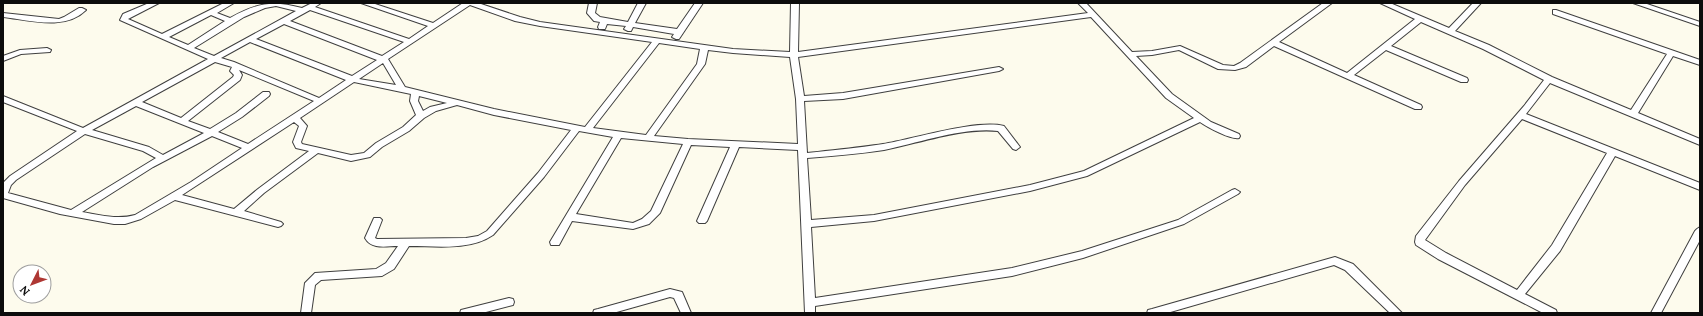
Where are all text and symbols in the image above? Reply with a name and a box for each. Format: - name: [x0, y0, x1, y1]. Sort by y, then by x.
- north arrow: [12, 264, 52, 304]
- text: N: [16, 282, 33, 299]

